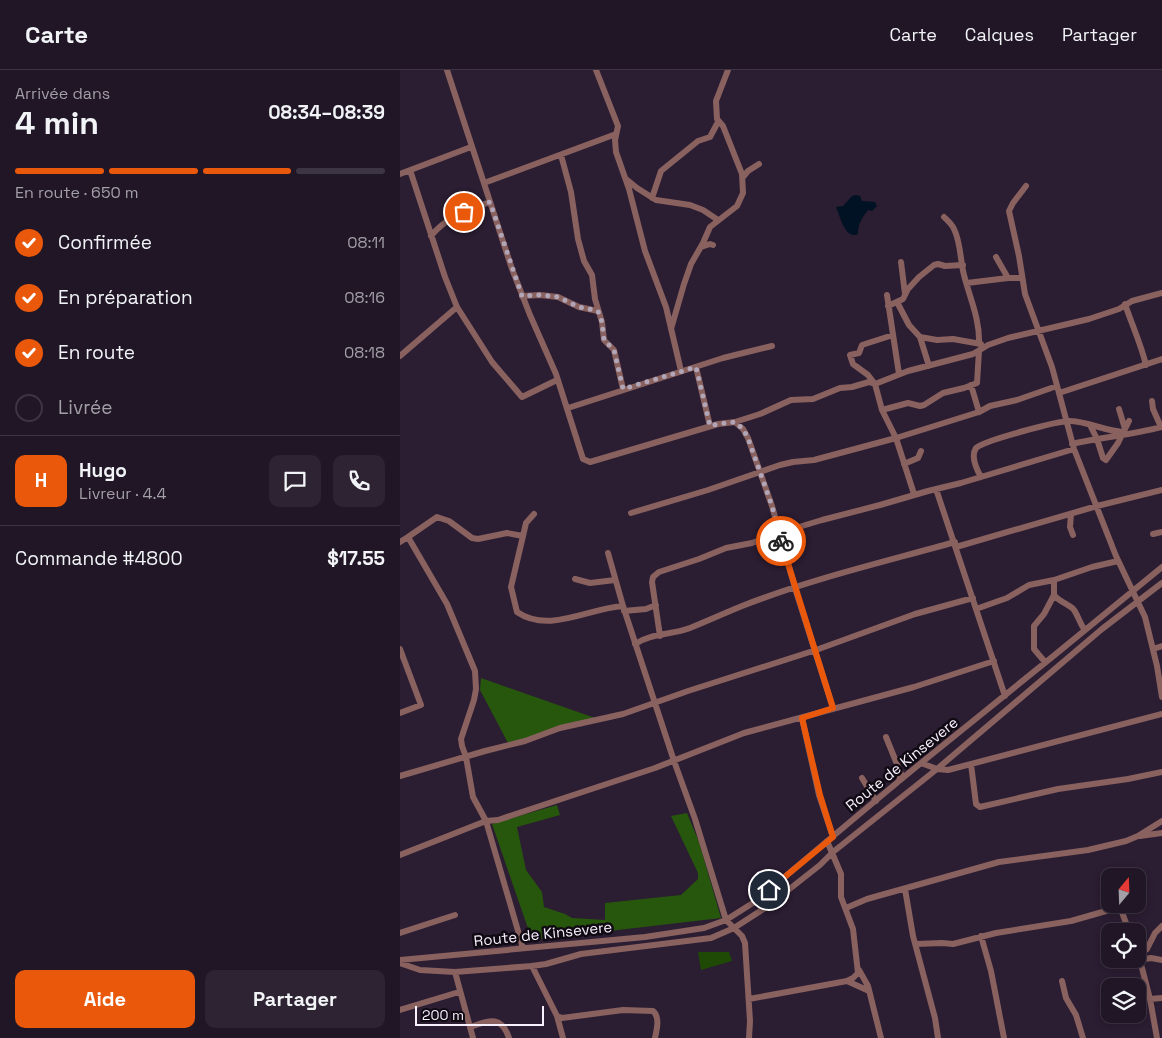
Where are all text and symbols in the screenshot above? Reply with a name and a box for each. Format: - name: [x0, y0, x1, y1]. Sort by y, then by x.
- text: Carte: [25, 19, 88, 50]
- text: Carte: [890, 23, 937, 46]
- text: Calques: [965, 23, 1034, 46]
- text: Partager: [1062, 23, 1137, 46]
- text: Arrivée dans: [15, 83, 110, 104]
- text: 08:34–08:39: [268, 100, 385, 125]
- text: 4 min: [15, 103, 99, 143]
- text: En route · 650 m: [15, 182, 139, 203]
- pin: [443, 191, 485, 233]
- icon: bag: [450, 198, 478, 226]
- icon: check: [15, 229, 43, 257]
- text: Confirmée: [58, 230, 152, 255]
- text: 08:11: [347, 232, 385, 253]
- icon: check: [15, 284, 43, 312]
- text: En préparation: [58, 285, 193, 310]
- text: 08:16: [344, 287, 385, 308]
- icon: check: [15, 339, 43, 367]
- text: En route: [58, 340, 135, 365]
- text: 08:18: [344, 342, 385, 363]
- text: Livrée: [58, 395, 113, 420]
- button: chat: [269, 455, 321, 507]
- button: phone: [333, 455, 385, 507]
- text: Hugo: [79, 458, 127, 483]
- text: H: [35, 468, 47, 493]
- text: Livreur · 4.4: [79, 483, 167, 504]
- courier: [756, 516, 806, 566]
- icon: bike: [767, 527, 795, 555]
- text: Commande #4800: [15, 546, 183, 571]
- text: $17.55: [327, 546, 385, 571]
- street label: Route de Kinsevere: [842, 712, 962, 815]
- north arrow: [1101, 868, 1146, 912]
- map controls: [1101, 868, 1146, 1023]
- pin: [748, 869, 790, 911]
- icon: home: [755, 876, 783, 904]
- street label: Route de Kinsevere: [473, 917, 613, 950]
- button: locate: [1101, 923, 1146, 968]
- button: Aide: [15, 970, 195, 1028]
- button: Partager: [205, 970, 385, 1028]
- button: layers: [1101, 978, 1146, 1023]
- scale bar: [415, 1003, 544, 1026]
- text: 200 m: [422, 1006, 464, 1024]

